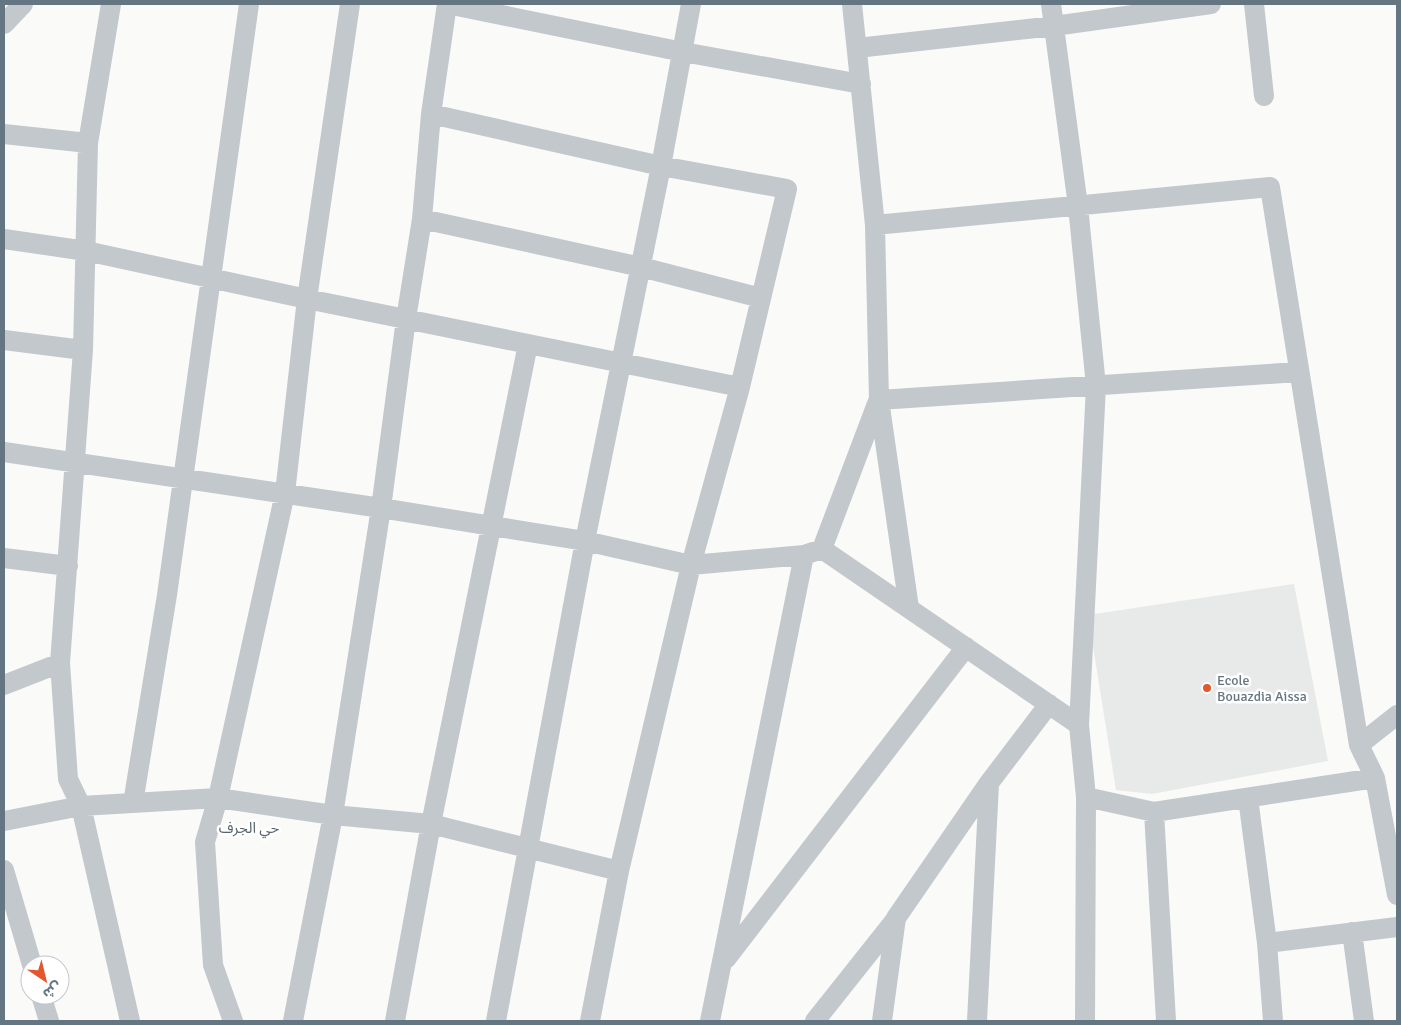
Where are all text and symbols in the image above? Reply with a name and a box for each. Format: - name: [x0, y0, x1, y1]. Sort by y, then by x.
- place label: Ecole Bouazdia Aissa: [1217, 672, 1307, 705]
- marker: Ecole Bouazdia Aissa: [1201, 682, 1213, 694]
- district label: حي الجرف: [219, 819, 279, 839]
- north arrow: [20, 955, 70, 1005]
- text: ش: [39, 978, 65, 1003]

